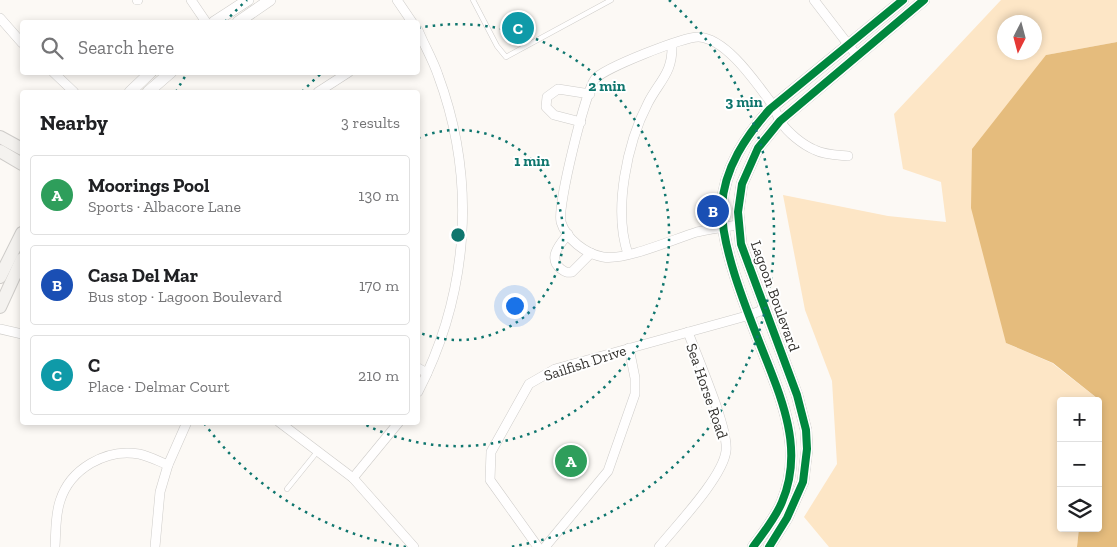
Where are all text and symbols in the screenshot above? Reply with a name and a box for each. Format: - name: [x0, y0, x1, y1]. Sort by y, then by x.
- pin: C: [502, 9, 534, 47]
- north arrow: [997, 15, 1042, 60]
- search box: [20, 20, 420, 75]
- icon: search: [38, 34, 66, 62]
- text: Search here: [78, 36, 174, 59]
- text: 2 min: [588, 77, 626, 95]
- text: 3 min: [725, 93, 763, 111]
- text: Nearby: [40, 110, 108, 135]
- text: 3 results: [341, 113, 400, 132]
- text: 1 min: [514, 152, 550, 170]
- text: Moorings Pool: [88, 174, 209, 197]
- text: A: [52, 186, 63, 205]
- text: 130 m: [358, 186, 399, 205]
- pin: B: [697, 192, 729, 230]
- text: Sports · Albacore Lane: [88, 197, 241, 216]
- centre of rings: [449, 226, 467, 244]
- street label: Lagoon Boulevard: [747, 238, 804, 354]
- text: Casa Del Mar: [88, 264, 198, 287]
- text: B: [52, 276, 62, 295]
- text: 170 m: [359, 276, 399, 295]
- text: Bus stop · Lagoon Boulevard: [88, 287, 282, 306]
- your location: [502, 293, 528, 319]
- street label: Sailfish Drive: [542, 341, 628, 385]
- street label: Sea Horse Road: [682, 341, 732, 442]
- text: C: [88, 354, 100, 377]
- text: C: [52, 366, 62, 385]
- text: 210 m: [358, 366, 399, 385]
- text: Place · Delmar Court: [88, 377, 230, 396]
- map controls: [1057, 397, 1102, 532]
- button: +: [1057, 397, 1102, 442]
- pin: A: [555, 442, 587, 480]
- button: −: [1057, 442, 1102, 487]
- button: layers: [1057, 487, 1102, 532]

